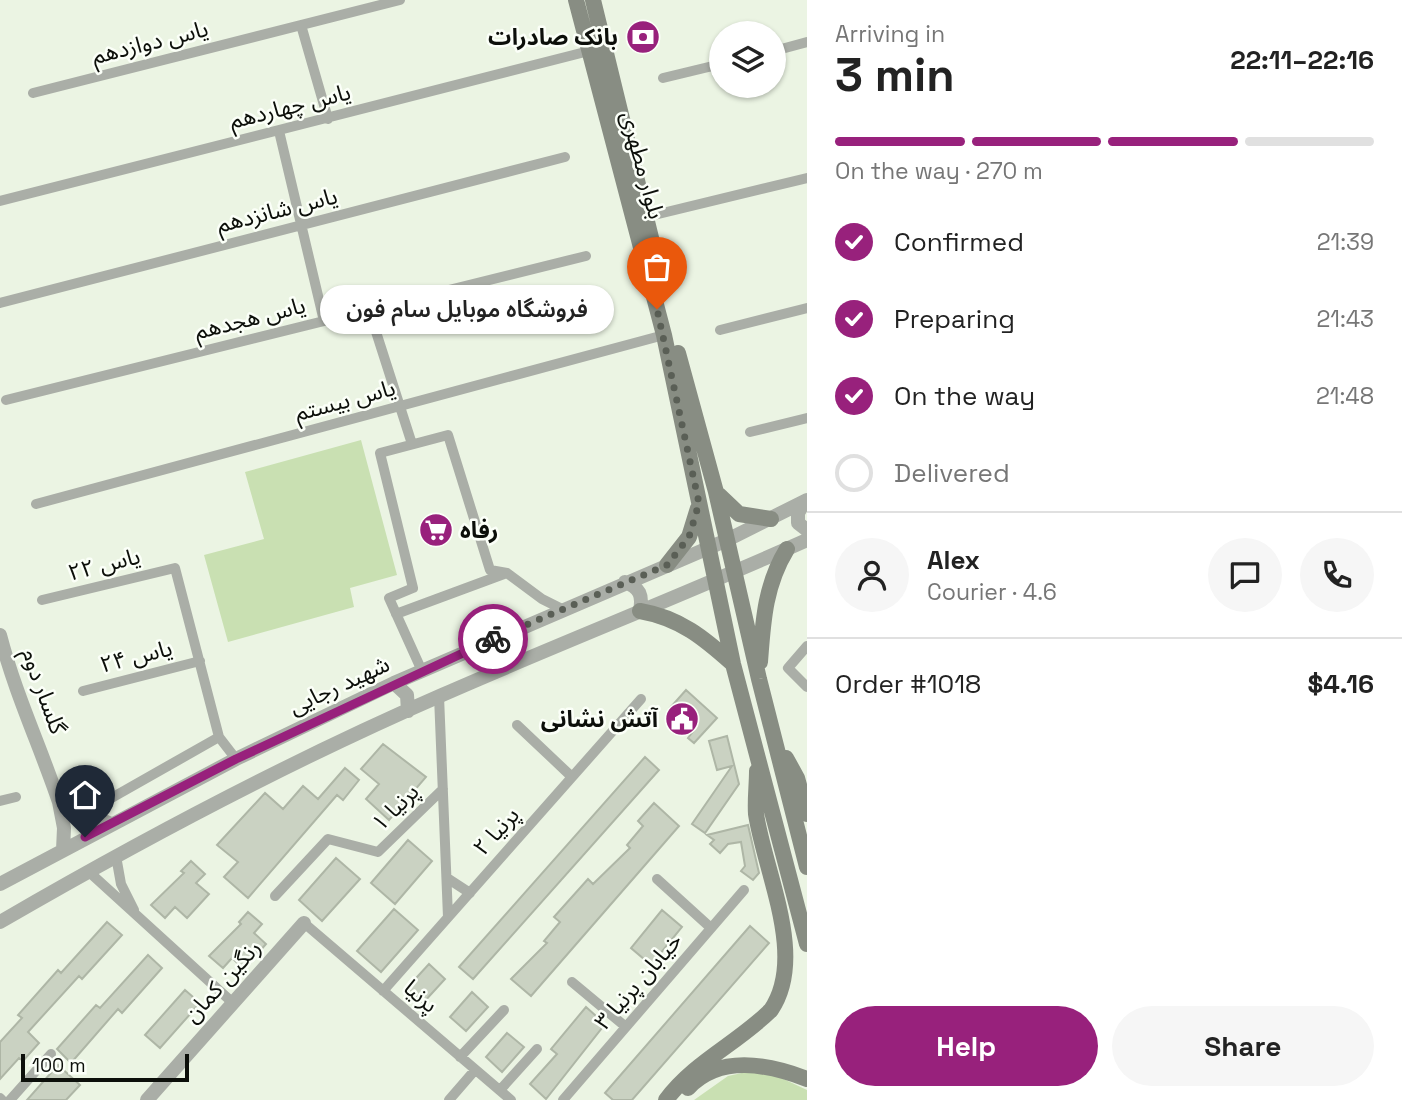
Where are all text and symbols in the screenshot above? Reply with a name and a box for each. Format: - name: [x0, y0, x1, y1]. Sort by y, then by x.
- street label: یاس دوازدهم: [89, 13, 212, 73]
- bank icon: بانک صادرات: [624, 18, 662, 56]
- text: Arriving in: [835, 19, 945, 49]
- map controls: [709, 21, 786, 98]
- button: layers: [709, 21, 786, 98]
- place label: بانک صادرات: [488, 22, 618, 52]
- text: 22:11–22:16: [1230, 43, 1374, 77]
- text: 3 min: [835, 46, 955, 104]
- street label: یاس چهاردهم: [226, 76, 354, 137]
- street label: بلوار مطهری: [614, 108, 672, 222]
- text: On the way · 270 m: [835, 156, 1043, 186]
- street label: یاس شانزدهم: [213, 180, 341, 241]
- icon: check: [835, 223, 873, 261]
- text: Confirmed: [894, 225, 1024, 259]
- text: 21:39: [1317, 227, 1374, 257]
- pin: [627, 237, 687, 309]
- icon: bag: [638, 248, 676, 286]
- callout: فروشگاه موبایل سام فون: [321, 284, 615, 334]
- street label: یاس هجدهم: [191, 290, 309, 348]
- text: فروشگاه موبایل سام فون: [346, 294, 588, 324]
- icon: check: [835, 300, 873, 338]
- text: Preparing: [894, 302, 1015, 336]
- text: 21:43: [1316, 304, 1374, 334]
- street label: یاس بیستم: [291, 372, 399, 430]
- icon: check: [835, 377, 873, 415]
- text: On the way: [894, 379, 1035, 413]
- text: 21:48: [1316, 381, 1374, 411]
- text: Delivered: [894, 456, 1010, 490]
- supermarket icon: رفاه: [417, 511, 455, 549]
- place label: رفاه: [460, 515, 498, 545]
- button: person: [835, 538, 909, 612]
- button: chat: [1208, 538, 1282, 612]
- button: phone: [1300, 538, 1374, 612]
- street label: یاس ۲۲: [65, 541, 143, 587]
- text: Alex: [927, 543, 980, 577]
- text: Courier · 4.6: [927, 577, 1057, 607]
- courier: [458, 604, 528, 674]
- icon: bike: [474, 620, 512, 658]
- street label: یاس ۲۴: [97, 633, 175, 679]
- street label: گلسار دوم: [12, 644, 74, 740]
- street label: شهید رجایی: [284, 649, 394, 721]
- text: Order #1018: [835, 667, 981, 701]
- text: $4.16: [1307, 667, 1374, 701]
- public building icon: آتش نشانی: [663, 700, 701, 738]
- place label: آتش نشانی: [541, 704, 659, 734]
- pin: [55, 765, 115, 837]
- icon: home: [66, 776, 104, 814]
- street label: پرنیا ۱: [365, 777, 425, 837]
- street label: پرنیا ۲: [466, 800, 526, 862]
- street label: خیابان پرنیا ۳: [588, 926, 689, 1036]
- street label: رنگین کمان: [177, 933, 267, 1029]
- street label: پرنیا: [397, 973, 445, 1020]
- button: Help: [835, 1006, 1098, 1086]
- button: Share: [1112, 1006, 1374, 1086]
- scale bar: [21, 1051, 189, 1083]
- text: 100 m: [32, 1053, 86, 1078]

